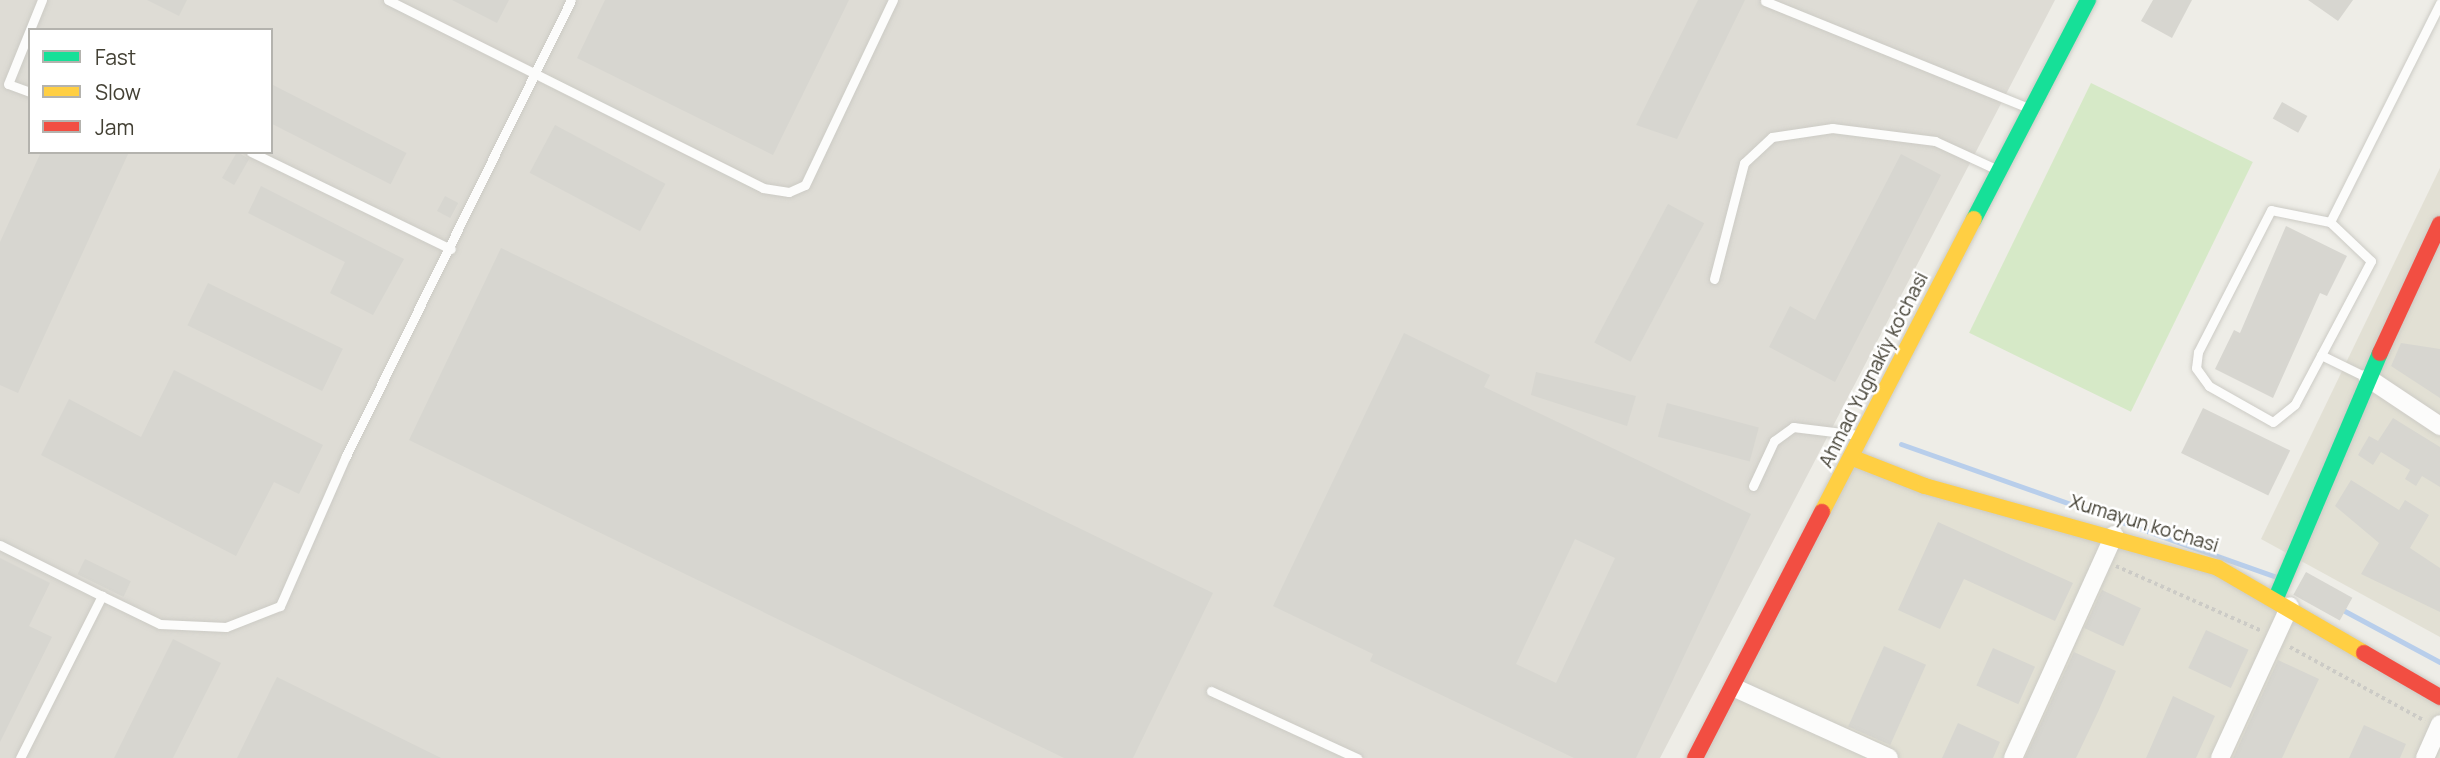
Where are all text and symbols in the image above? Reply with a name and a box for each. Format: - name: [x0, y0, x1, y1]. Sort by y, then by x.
- legend: [28, 28, 273, 154]
- text: Fast: [95, 43, 136, 71]
- text: Slow: [95, 78, 141, 106]
- text: Jam: [95, 113, 134, 141]
- street label: Ahmad Yugnakiy ko'chasi: [1815, 268, 1933, 472]
- street label: Xumayun ko'chasi: [2067, 490, 2221, 558]

